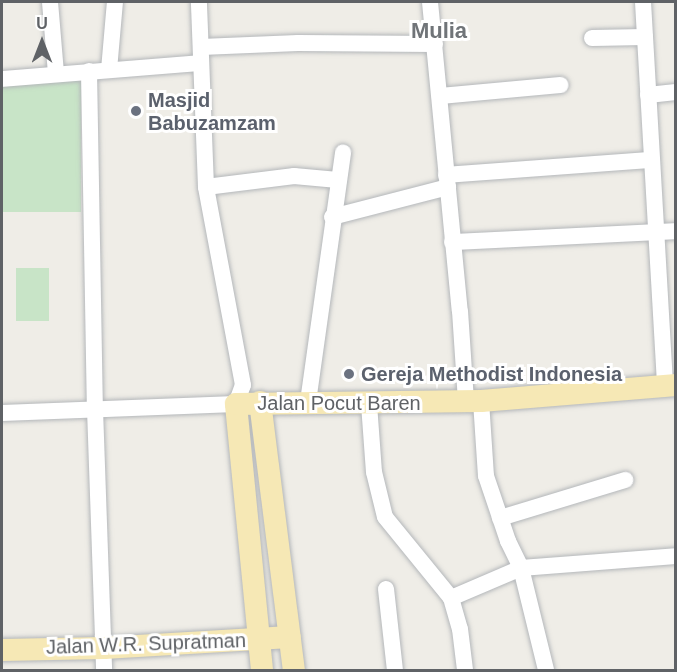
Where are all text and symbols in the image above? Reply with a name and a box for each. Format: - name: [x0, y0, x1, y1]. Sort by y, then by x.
- north arrow: [12, 12, 72, 72]
- text: U: [36, 15, 48, 32]
- district label: Mulia: [411, 18, 467, 44]
- place label: Masjid Babuzamzam: [148, 88, 276, 135]
- marker: Masjid Babuzamzam: [129, 104, 143, 118]
- place label: Gereja Methodist Indonesia: [361, 362, 622, 386]
- marker: Gereja Methodist Indonesia: [342, 367, 356, 381]
- street label: Jalan Pocut Baren: [257, 391, 421, 415]
- street label: Jalan W.R. Supratman: [46, 629, 246, 659]

